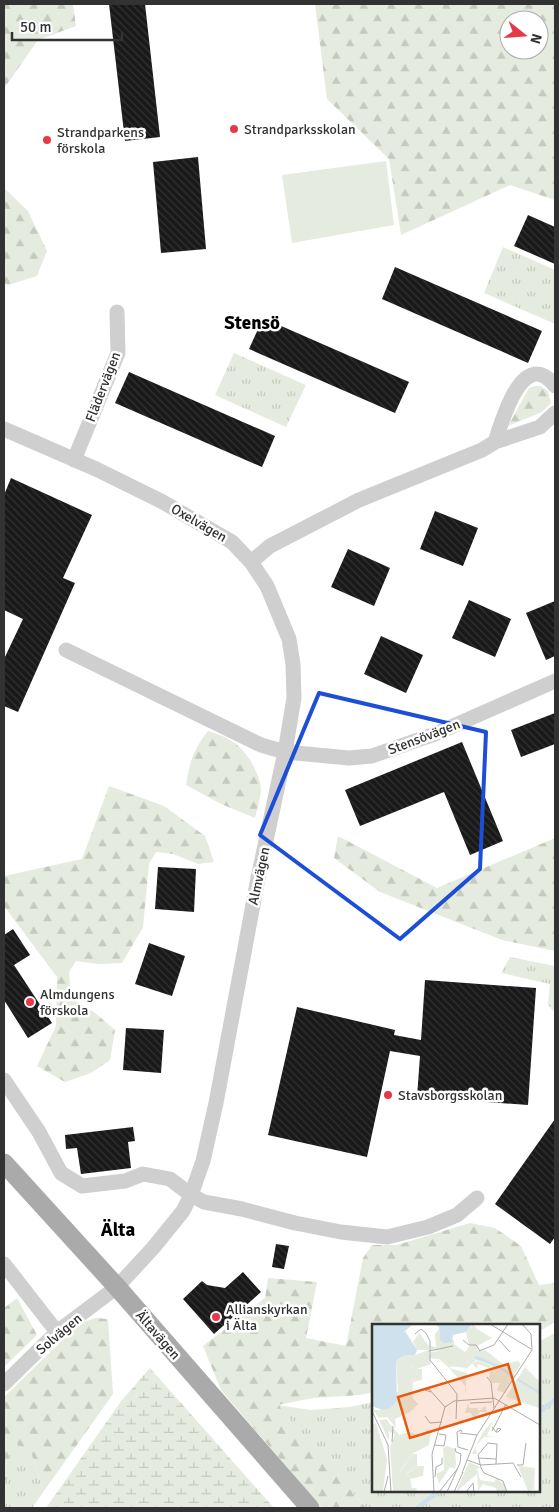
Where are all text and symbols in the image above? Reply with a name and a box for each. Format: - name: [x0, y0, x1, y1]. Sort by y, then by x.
- scale bar: [12, 10, 122, 42]
- north arrow: [499, 10, 549, 60]
- text: 50 m: [20, 18, 51, 36]
- text: N: [526, 32, 546, 46]
- place label: Strandparksskolan: [244, 121, 356, 138]
- marker: Strandparksskolan: [228, 123, 240, 135]
- place label: Strandparkens förskola: [57, 124, 144, 157]
- marker: Strandparkens förskola: [41, 134, 53, 146]
- district label: Stensö: [224, 311, 280, 335]
- street label: Flädervägen: [82, 349, 124, 425]
- street label: Oxelvägen: [168, 500, 230, 546]
- street label: Stensövägen: [386, 715, 462, 759]
- street label: Almvägen: [245, 845, 273, 907]
- place label: Almdungens förskola: [40, 986, 115, 1019]
- marker: Almdungens förskola: [24, 996, 36, 1008]
- place label: Stavsborgsskolan: [398, 1087, 502, 1104]
- marker: Stavsborgsskolan: [382, 1089, 394, 1101]
- district label: Älta: [101, 1218, 135, 1242]
- place label: Allianskyrkan i Älta: [226, 1301, 308, 1334]
- street label: Ältavägen: [132, 1307, 184, 1363]
- street label: Solvägen: [33, 1310, 85, 1358]
- marker: Allianskyrkan i Älta: [210, 1311, 222, 1323]
- inset map: [372, 1324, 539, 1492]

